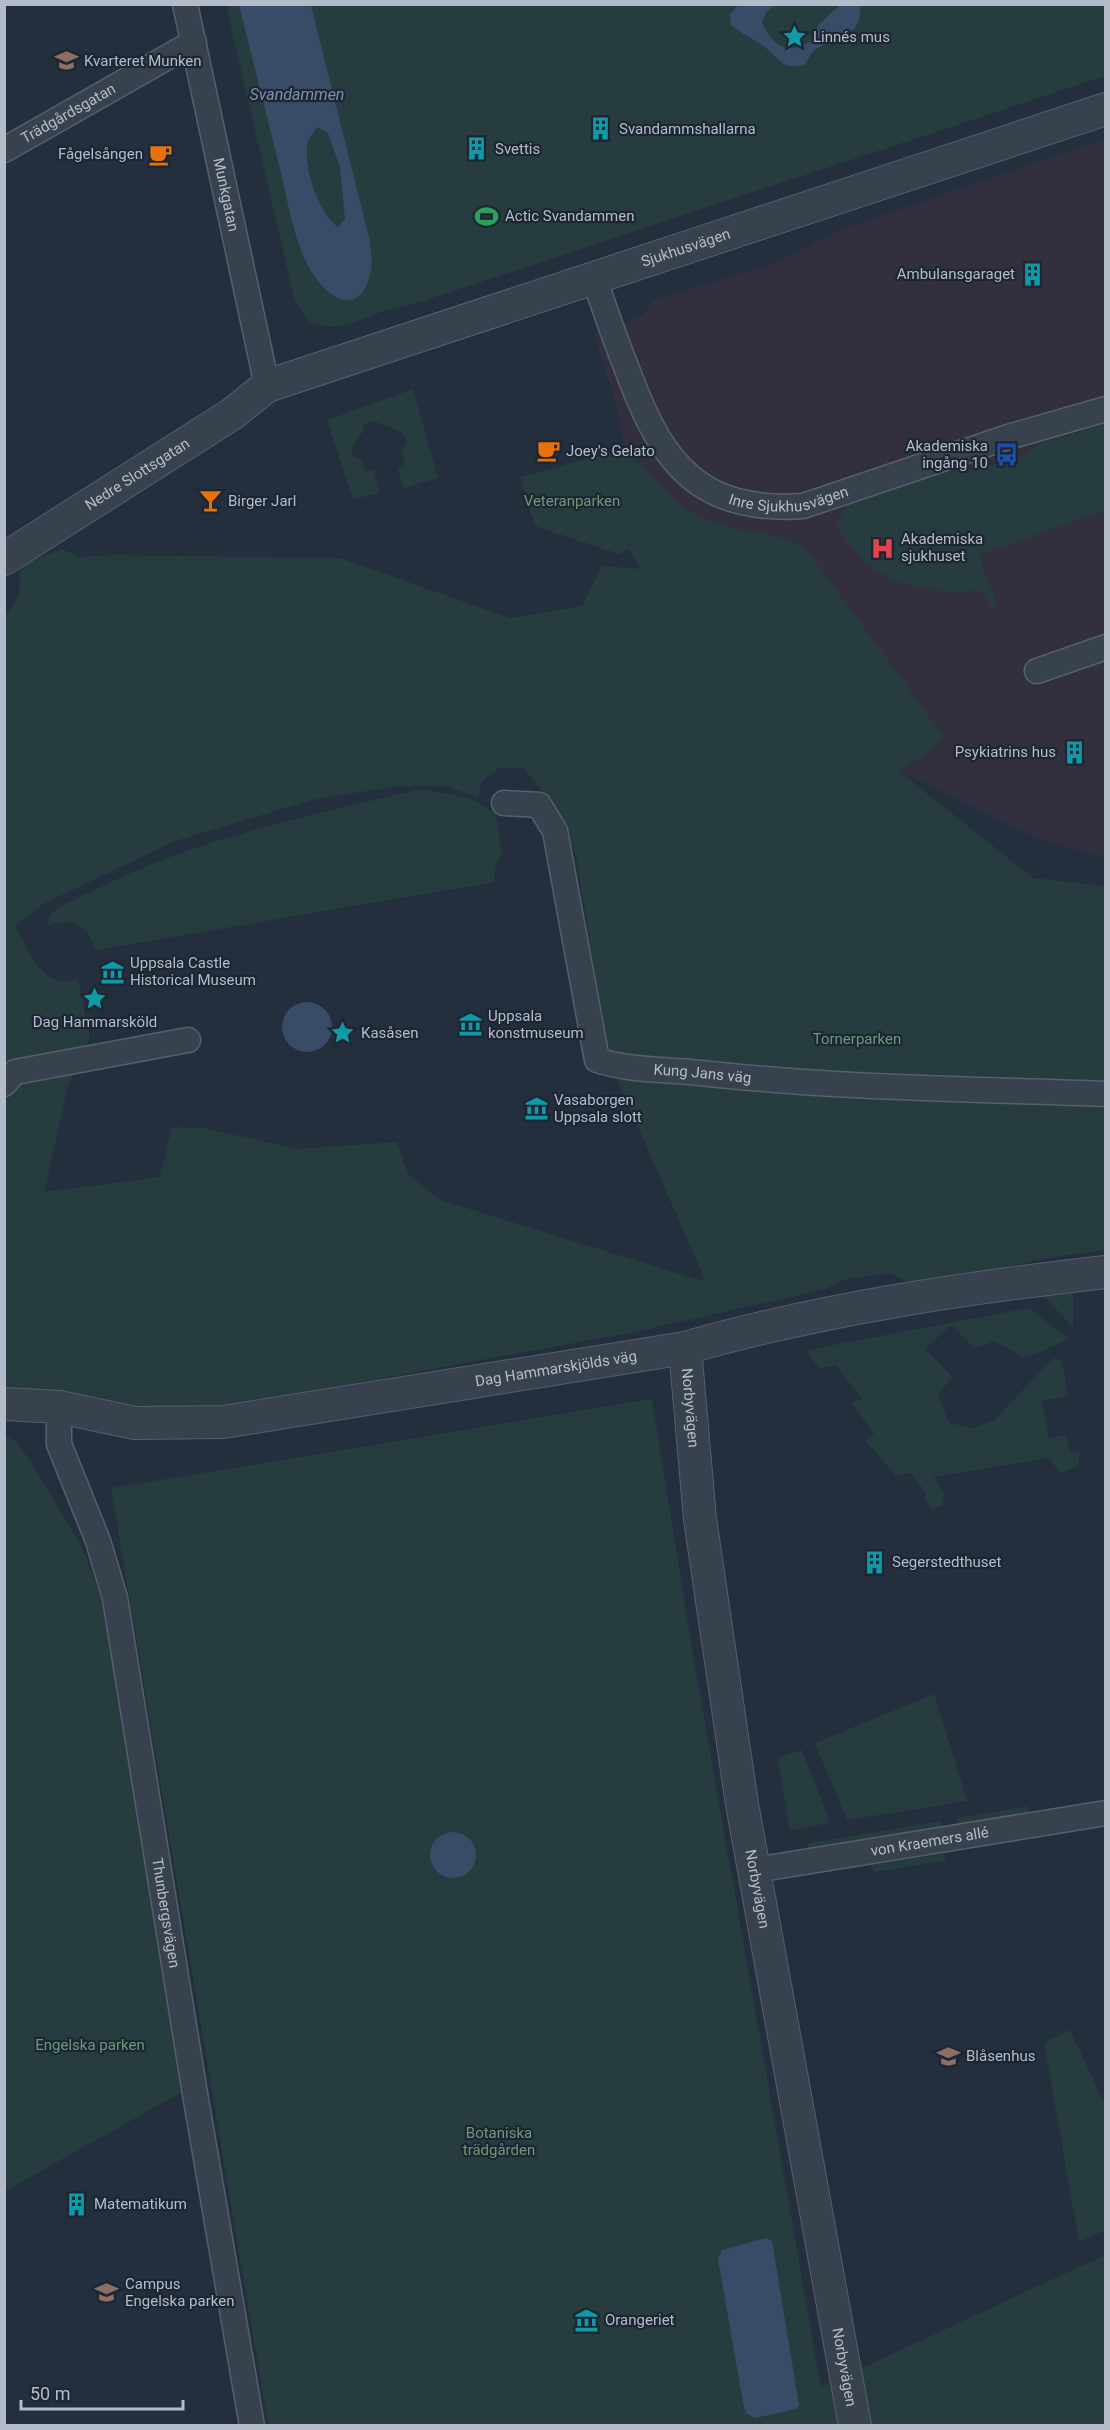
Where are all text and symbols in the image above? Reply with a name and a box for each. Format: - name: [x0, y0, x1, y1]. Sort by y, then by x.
- place icon: Linnés mus: [782, 24, 808, 50]
- place label: Linnés mus: [813, 28, 890, 46]
- school or university icon: Kvarteret Munken: [53, 48, 79, 74]
- place label: Kvarteret Munken: [84, 52, 202, 70]
- street label: Trädgårdsgatan: [18, 80, 119, 147]
- water label: Svandammen: [250, 85, 344, 104]
- building icon: Svandammshallarna: [588, 116, 614, 142]
- place label: Svandammshallarna: [619, 120, 756, 138]
- building icon: Svettis: [464, 136, 490, 162]
- place label: Svettis: [495, 140, 540, 158]
- cafe icon: Fågelsången: [148, 141, 174, 167]
- place label: Fågelsången: [58, 145, 143, 163]
- street label: Munkgatan: [209, 156, 243, 233]
- sports icon: Actic Svandammen: [474, 203, 500, 229]
- place label: Actic Svandammen: [505, 207, 634, 225]
- street label: Sjukhusvägen: [639, 225, 733, 271]
- building icon: Ambulansgaraget: [1020, 261, 1046, 287]
- place label: Ambulansgaraget: [897, 265, 1015, 283]
- street label: Nedre Slottsgatan: [82, 434, 193, 514]
- place label: Akademiska ingång 10: [906, 437, 988, 472]
- cafe icon: Joey's Gelato: [535, 438, 561, 464]
- place label: Joey's Gelato: [566, 442, 655, 460]
- bus stop icon: Akademiska ingång 10: [993, 442, 1019, 468]
- street label: Inre Sjukhusvägen: [726, 482, 851, 516]
- bar icon: Birger Jarl: [197, 488, 223, 514]
- place label: Birger Jarl: [228, 492, 296, 510]
- park label: Veteranparken: [524, 492, 620, 510]
- place label: Akademiska sjukhuset: [901, 530, 983, 565]
- hospital icon: Akademiska sjukhuset: [870, 535, 896, 561]
- building icon: Psykiatrins hus: [1061, 739, 1087, 765]
- place label: Psykiatrins hus: [955, 743, 1056, 761]
- place label: Uppsala Castle Historical Museum: [130, 954, 256, 989]
- museum icon: Uppsala Castle Historical Museum: [99, 959, 125, 985]
- place icon: Dag Hammarsköld: [82, 985, 108, 1011]
- place label: Uppsala konstmuseum: [488, 1007, 584, 1042]
- museum icon: Uppsala konstmuseum: [457, 1012, 483, 1038]
- place label: Dag Hammarsköld: [33, 1013, 157, 1031]
- place icon: Kasåsen: [330, 1020, 356, 1046]
- place label: Kasåsen: [361, 1024, 418, 1042]
- park label: Tornerparken: [813, 1030, 901, 1048]
- street label: Kung Jans väg: [653, 1061, 752, 1087]
- place label: Vasaborgen Uppsala slott: [554, 1091, 642, 1126]
- museum icon: Vasaborgen Uppsala slott: [523, 1096, 549, 1122]
- street label: Dag Hammarskjölds väg: [474, 1347, 638, 1390]
- street label: Norbyvägen: [678, 1367, 703, 1448]
- building icon: Segerstedthuset: [861, 1549, 887, 1575]
- place label: Segerstedthuset: [892, 1553, 1002, 1571]
- street label: von Kraemers allé: [869, 1823, 990, 1860]
- street label: Norbyvägen: [741, 1848, 773, 1930]
- street label: Thunbergsvägen: [148, 1856, 184, 1969]
- park label: Engelska parken: [35, 2036, 145, 2054]
- school or university icon: Blåsenhus: [935, 2043, 961, 2069]
- place label: Blåsenhus: [966, 2047, 1035, 2065]
- park label: Botaniska trädgården: [463, 2124, 535, 2159]
- building icon: Matematikum: [63, 2191, 89, 2217]
- place label: Matematikum: [94, 2195, 187, 2213]
- place label: Campus Engelska parken: [125, 2275, 234, 2310]
- school or university icon: Campus Engelska parken: [94, 2280, 120, 2306]
- museum icon: Orangeriet: [574, 2307, 600, 2333]
- place label: Orangeriet: [605, 2311, 675, 2329]
- street label: Norbyvägen: [828, 2326, 860, 2408]
- scale bar: [21, 2373, 183, 2411]
- text: 50 m: [30, 2383, 70, 2404]

